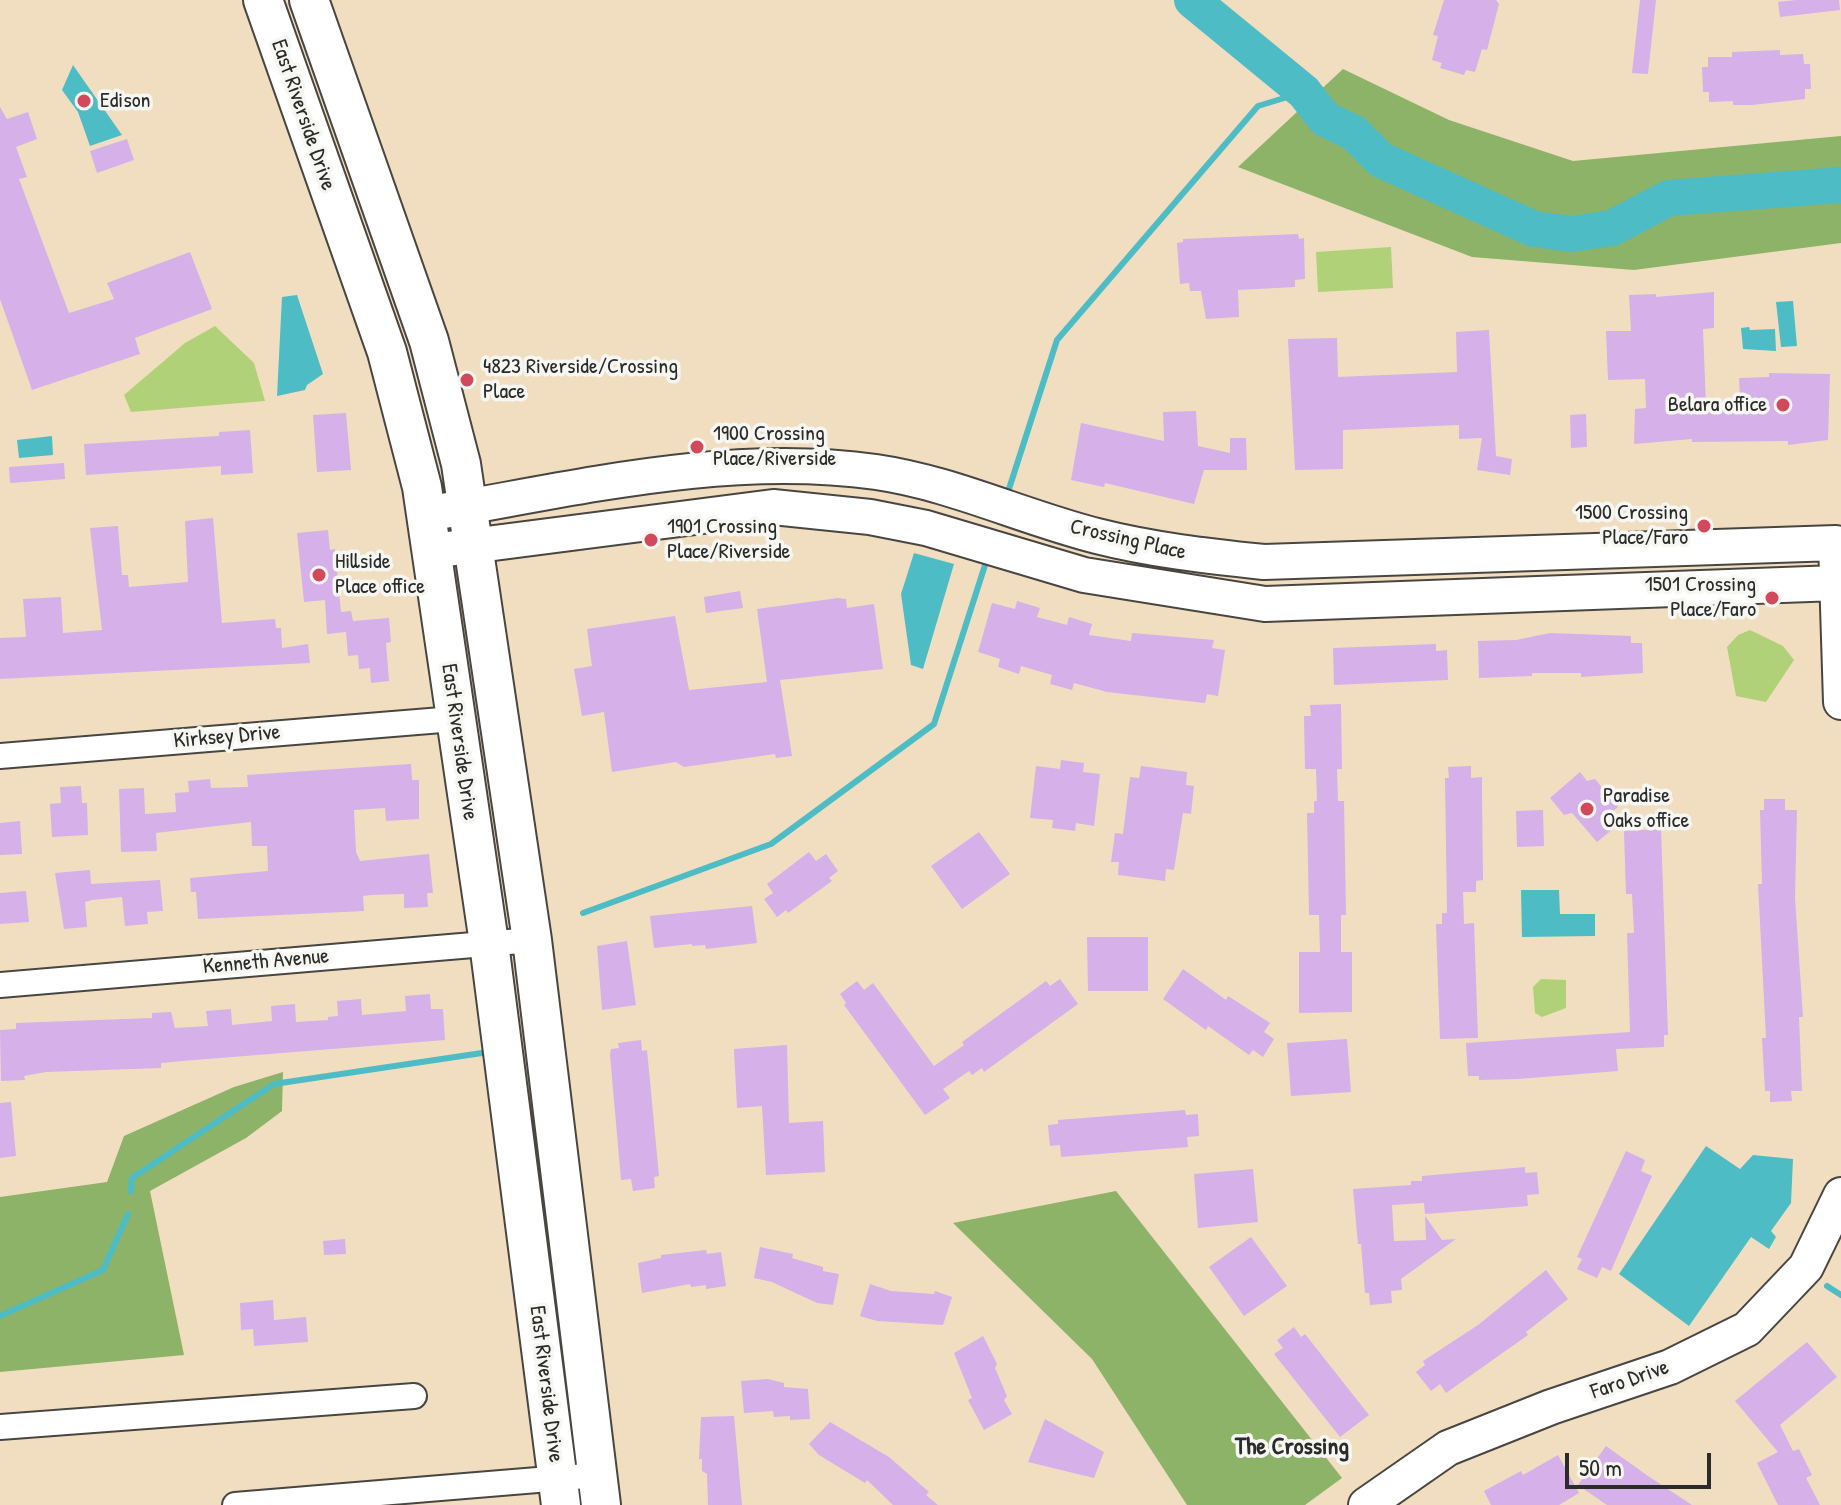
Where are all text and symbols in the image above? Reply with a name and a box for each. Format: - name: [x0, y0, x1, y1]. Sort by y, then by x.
- street label: East Riverside Drive: [265, 36, 341, 194]
- place label: Edison: [100, 88, 151, 114]
- marker: Edison: [75, 92, 93, 110]
- place label: 4823 Riverside/Crossing Place: [483, 354, 678, 406]
- marker: 4823 Riverside/Crossing Place: [458, 371, 476, 389]
- place label: Belara office: [1668, 392, 1767, 418]
- marker: Belara office: [1774, 396, 1792, 414]
- place label: 1900 Crossing Place/Riverside: [713, 421, 836, 472]
- marker: 1900 Crossing Place/Riverside: [688, 438, 706, 456]
- place label: 1500 Crossing Place/Faro: [1575, 500, 1688, 552]
- place label: 1901 Crossing Place/Riverside: [667, 514, 790, 566]
- street label: Crossing Place: [1067, 514, 1189, 566]
- marker: 1500 Crossing Place/Faro: [1695, 517, 1713, 535]
- marker: 1901 Crossing Place/Riverside: [642, 531, 660, 549]
- place label: Hillside Place office: [335, 549, 425, 600]
- marker: Hillside Place office: [310, 566, 328, 584]
- place label: 1501 Crossing Place/Faro: [1645, 572, 1756, 624]
- marker: 1501 Crossing Place/Faro: [1763, 589, 1781, 607]
- street label: East Riverside Drive: [435, 662, 483, 822]
- street label: Kirksey Drive: [173, 719, 281, 755]
- place label: Paradise Oaks office: [1603, 783, 1689, 834]
- marker: Paradise Oaks office: [1578, 800, 1596, 818]
- street label: Kenneth Avenue: [202, 943, 330, 981]
- street label: East Riverside Drive: [523, 1304, 569, 1464]
- street label: Faro Drive: [1588, 1354, 1672, 1406]
- district label: The Crossing: [1235, 1434, 1349, 1462]
- scale bar: [1569, 1437, 1715, 1487]
- text: 50 m: [1579, 1451, 1622, 1483]

